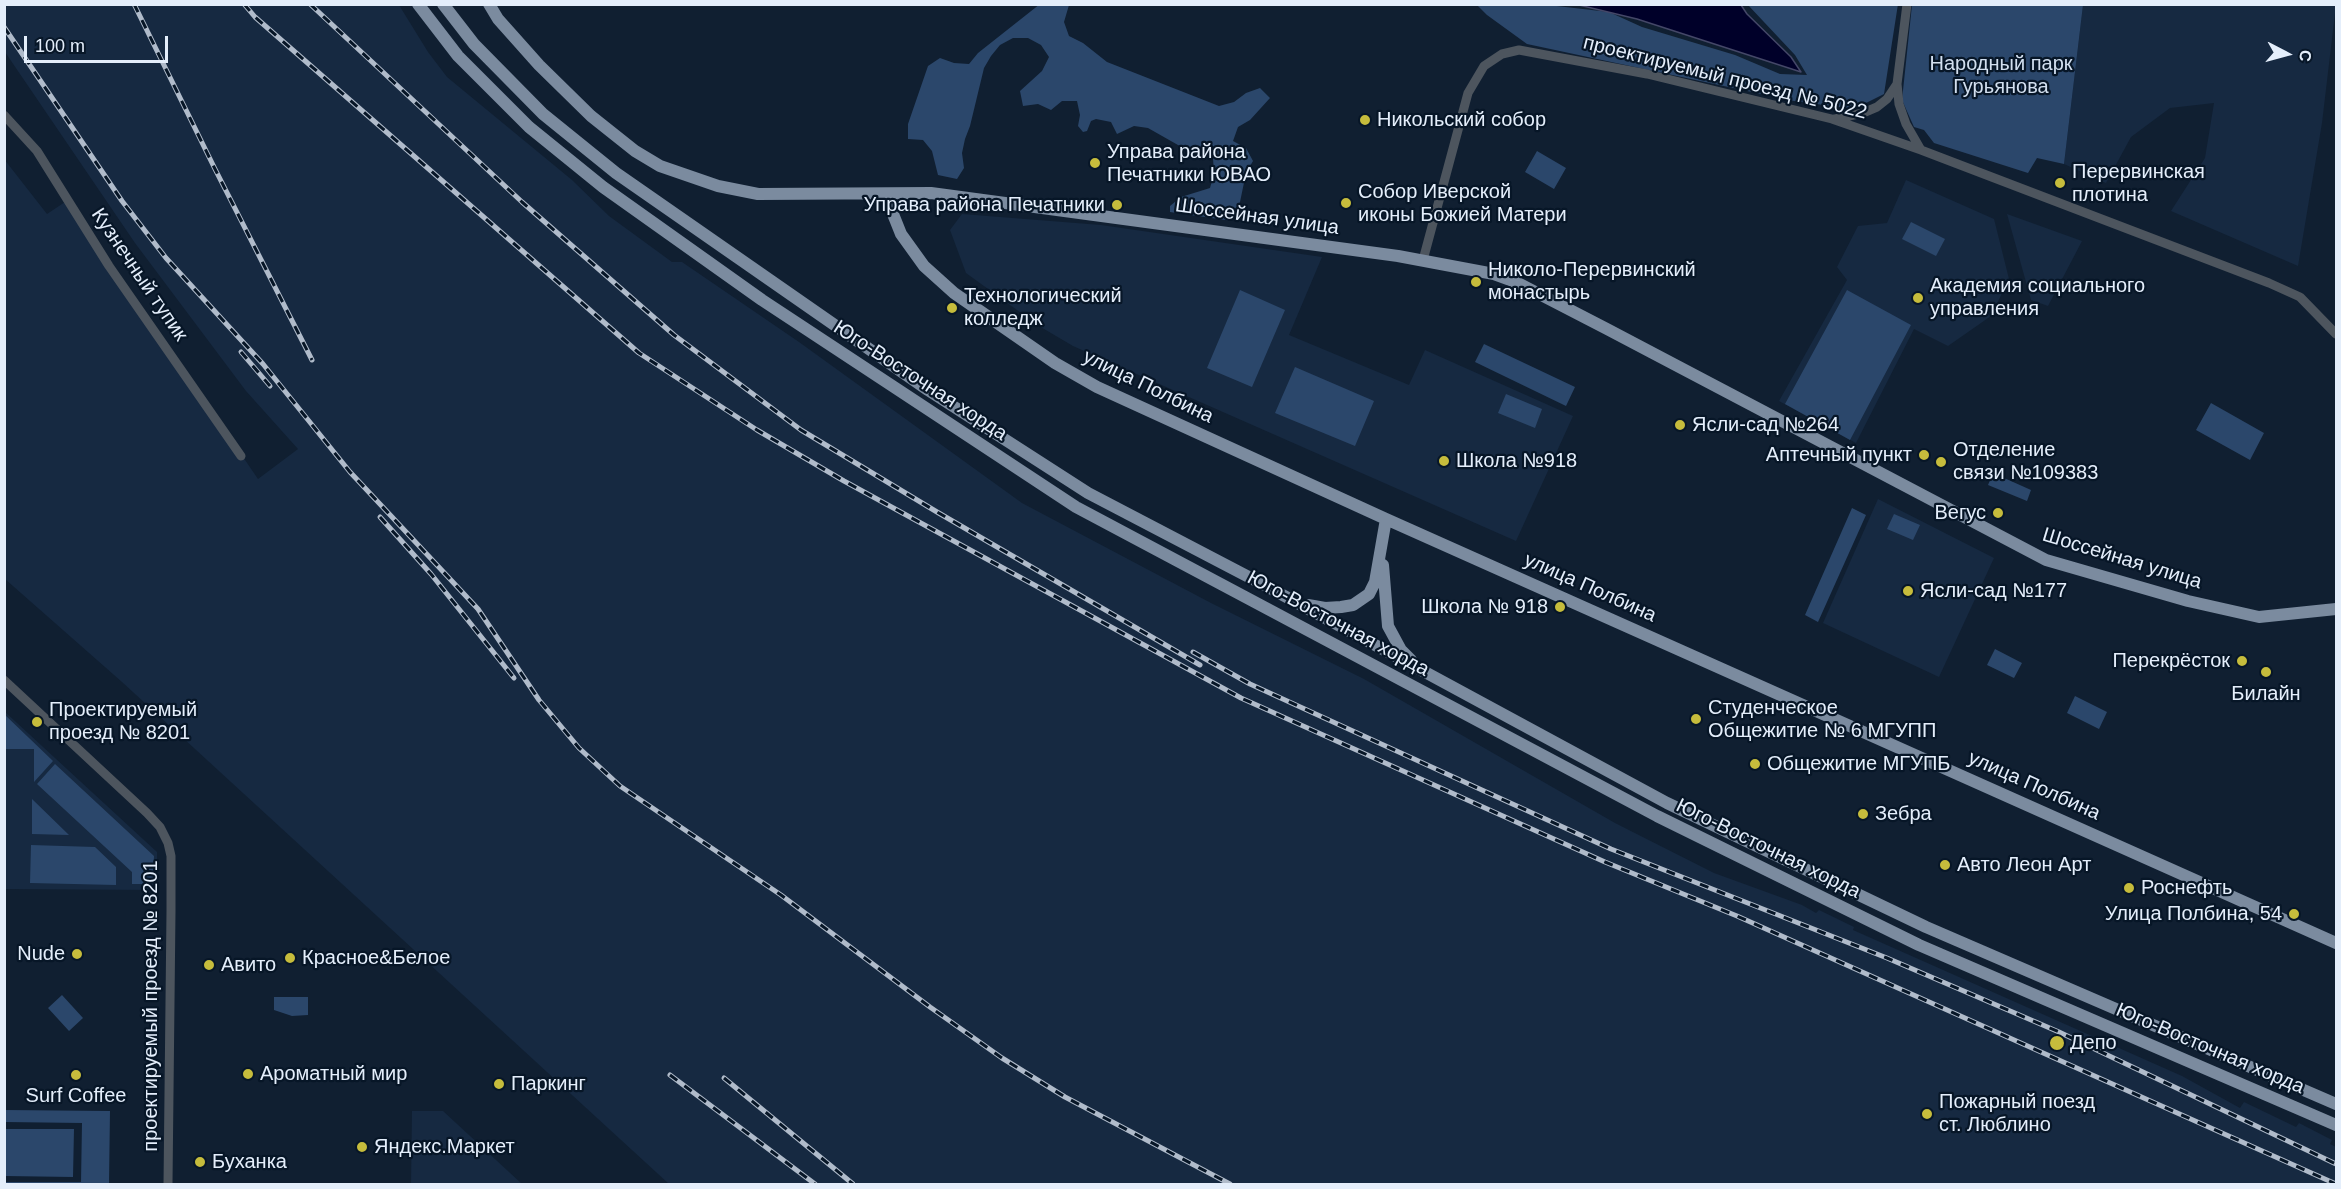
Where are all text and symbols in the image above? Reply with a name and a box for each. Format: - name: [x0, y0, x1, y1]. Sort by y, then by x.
- scale bar: [27, 24, 171, 62]
- north arrow: [2257, 24, 2317, 84]
- street label: проектируемый проезд № 5022: [1581, 31, 1869, 125]
- text: 100 m: [35, 36, 85, 56]
- text: С: [2296, 49, 2314, 63]
- park label: Народный парк Гурьянова: [1929, 52, 2073, 99]
- place label: Никольский собор: [1377, 108, 1546, 132]
- marker: Никольский собор: [1358, 113, 1372, 127]
- place label: Управа района Печатники ЮВАО: [1107, 140, 1271, 187]
- marker: Управа района Печатники ЮВАО: [1088, 156, 1102, 170]
- place label: Перервинская плотина: [2072, 160, 2205, 207]
- marker: Перервинская плотина: [2053, 176, 2067, 190]
- place label: Собор Иверской иконы Божией Матери: [1358, 180, 1567, 227]
- place label: Управа района Печатники: [864, 193, 1105, 217]
- street label: Шоссейная улица: [1173, 194, 1341, 240]
- marker: Собор Иверской иконы Божией Матери: [1339, 196, 1353, 210]
- marker: Управа района Печатники: [1110, 198, 1124, 212]
- street label: Кузнечный тупик: [86, 204, 192, 346]
- place label: Николо-Перервинский монастырь: [1488, 258, 1696, 305]
- place label: Академия социального управления: [1930, 274, 2145, 321]
- marker: Николо-Перервинский монастырь: [1469, 275, 1483, 289]
- place label: Технологический колледж: [964, 284, 1122, 331]
- marker: Академия социального управления: [1911, 291, 1925, 305]
- marker: Технологический колледж: [945, 301, 959, 315]
- street label: Юго-Восточная хорда: [829, 316, 1011, 446]
- street label: улица Полбина: [1079, 345, 1217, 429]
- place label: Ясли-сад №264: [1692, 413, 1839, 437]
- marker: Ясли-сад №264: [1673, 418, 1687, 432]
- place label: Отделение связи №109383: [1953, 438, 2098, 485]
- place label: Аптечный пункт: [1766, 443, 1912, 467]
- marker: Аптечный пункт: [1917, 448, 1931, 462]
- place label: Школа №918: [1456, 449, 1577, 473]
- marker: Школа №918: [1437, 454, 1451, 468]
- marker: Отделение связи №109383: [1934, 455, 1948, 469]
- place label: Вегус: [1934, 501, 1986, 525]
- marker: Вегус: [1991, 506, 2005, 520]
- street label: Шоссейная улица: [2039, 523, 2205, 595]
- street label: улица Полбина: [1520, 548, 1660, 628]
- street label: Юго-Восточная хорда: [1243, 566, 1433, 682]
- place label: Ясли-сад №177: [1920, 579, 2067, 603]
- marker: Ясли-сад №177: [1901, 584, 1915, 598]
- place label: Школа № 918: [1421, 595, 1548, 619]
- marker: Школа № 918: [1553, 600, 1567, 614]
- place label: Перекрёсток: [2112, 649, 2230, 673]
- marker: Перекрёсток: [2235, 654, 2249, 668]
- marker: Билайн: [2259, 665, 2273, 679]
- place label: Билайн: [2231, 682, 2301, 706]
- place label: Студенческое Общежитие № 6 МГУПП: [1708, 696, 1936, 743]
- place label: Проектируемый проезд № 8201: [49, 698, 197, 745]
- marker: Студенческое Общежитие № 6 МГУПП: [1689, 712, 1703, 726]
- marker: Проектируемый проезд № 8201: [30, 715, 44, 729]
- street label: улица Полбина: [1964, 746, 2104, 826]
- place label: Общежитие МГУПБ: [1767, 752, 1950, 776]
- marker: Общежитие МГУПБ: [1748, 757, 1762, 771]
- street label: Юго-Восточная хорда: [1672, 794, 1864, 904]
- place label: Зебра: [1875, 802, 1932, 826]
- marker: Зебра: [1856, 807, 1870, 821]
- place label: Авто Леон Арт: [1957, 853, 2091, 877]
- marker: Авто Леон Арт: [1938, 858, 1952, 872]
- street label: проектируемый проезд № 8201: [139, 860, 163, 1152]
- place label: Роснефть: [2141, 876, 2232, 900]
- marker: Роснефть: [2122, 881, 2136, 895]
- place label: Улица Полбина, 54: [2105, 902, 2282, 926]
- marker: Улица Полбина, 54: [2287, 907, 2301, 921]
- place label: Nude: [17, 942, 65, 966]
- place label: Красное&Белое: [302, 946, 450, 970]
- marker: Nude: [70, 947, 84, 961]
- marker: Красное&Белое: [283, 951, 297, 965]
- place label: Авито: [221, 953, 276, 977]
- marker: Авито: [202, 958, 216, 972]
- street label: Юго-Восточная хорда: [2112, 998, 2308, 1100]
- place label: Депо: [2070, 1031, 2117, 1055]
- marker: Депо: [2048, 1034, 2066, 1052]
- place label: Ароматный мир: [260, 1062, 407, 1086]
- marker: Ароматный мир: [241, 1067, 255, 1081]
- marker: Surf Coffee: [69, 1068, 83, 1082]
- place label: Паркинг: [511, 1072, 586, 1096]
- marker: Паркинг: [492, 1077, 506, 1091]
- place label: Surf Coffee: [26, 1084, 126, 1108]
- place label: Пожарный поезд ст. Люблино: [1939, 1090, 2095, 1137]
- marker: Пожарный поезд ст. Люблино: [1920, 1107, 1934, 1121]
- place label: Яндекс.Маркет: [374, 1135, 515, 1159]
- marker: Яндекс.Маркет: [355, 1140, 369, 1154]
- place label: Буханка: [212, 1150, 287, 1174]
- marker: Буханка: [193, 1155, 207, 1169]

